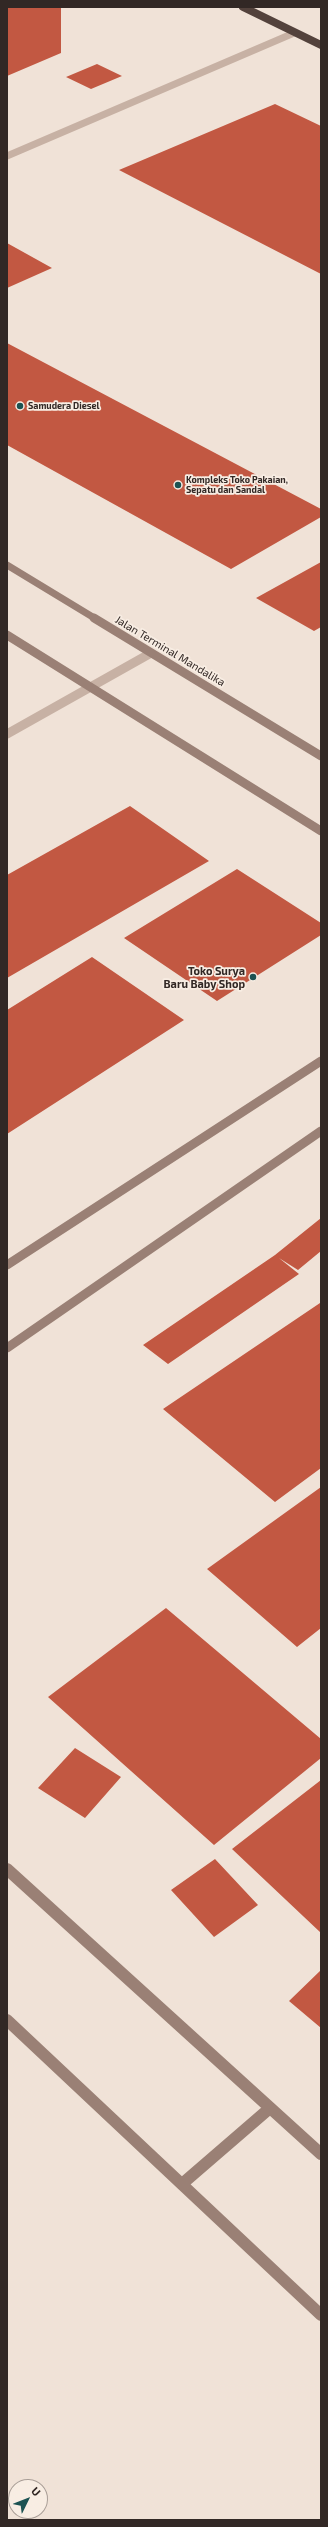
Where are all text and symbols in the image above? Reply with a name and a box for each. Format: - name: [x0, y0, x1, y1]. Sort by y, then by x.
- marker: Samudera Diesel: [15, 401, 25, 411]
- place label: Samudera Diesel: [28, 401, 100, 411]
- place label: Kompleks Toko Pakaian, Sepatu dan Sandal: [186, 475, 288, 496]
- marker: Kompleks Toko Pakaian, Sepatu dan Sandal: [173, 480, 183, 490]
- street label: Jalan Terminal Mandalika: [113, 613, 227, 689]
- place label: Toko Surya Baru Baby Shop: [164, 964, 245, 990]
- marker: Toko Surya Baru Baby Shop: [248, 972, 258, 982]
- north arrow: [8, 2479, 48, 2519]
- text: U: [29, 2484, 44, 2498]

